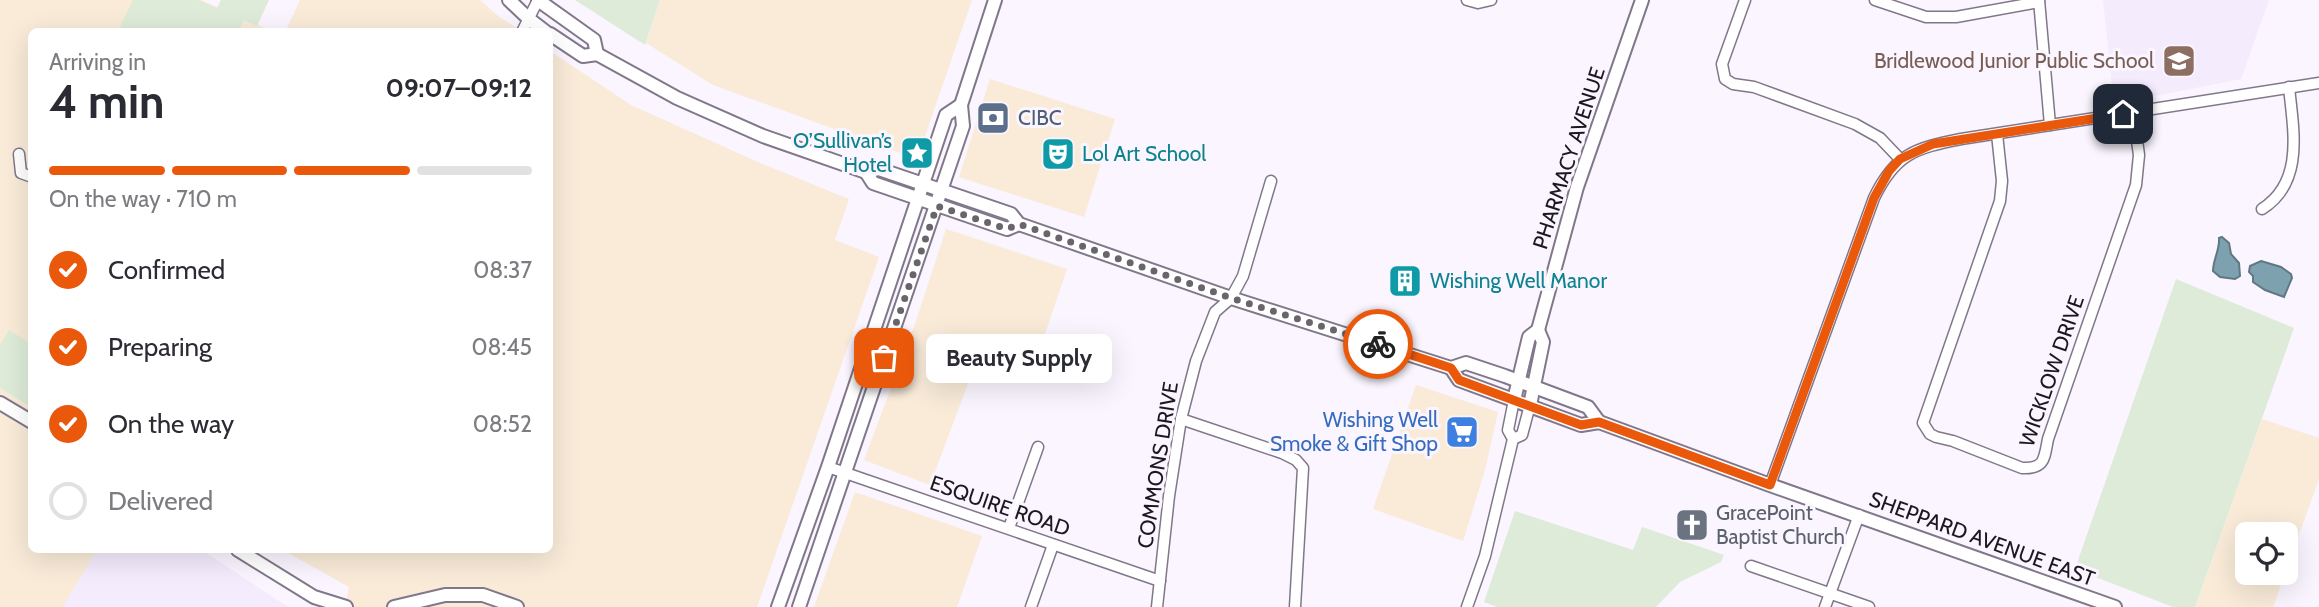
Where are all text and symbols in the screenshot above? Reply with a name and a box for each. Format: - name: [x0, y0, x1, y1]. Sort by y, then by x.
- school or university icon: Bridlewood Junior Public School: [2160, 42, 2198, 80]
- text: Arriving in: [49, 48, 146, 76]
- place label: Bridlewood Junior Public School: [1874, 48, 2154, 73]
- street label: PHARMACY AVENUE: [1527, 64, 1610, 252]
- text: 09:07–09:12: [386, 72, 532, 104]
- text: 4 min: [49, 74, 164, 130]
- pin: [2093, 84, 2153, 144]
- icon: home: [2104, 95, 2142, 133]
- bank icon: CIBC: [974, 99, 1012, 137]
- place label: CIBC: [1018, 105, 1062, 130]
- place label: O’Sullivan’s Hotel: [793, 128, 892, 177]
- place icon: O’Sullivan’s Hotel: [898, 134, 936, 172]
- theatre icon: Lol Art School: [1039, 135, 1077, 173]
- place label: Lol Art School: [1082, 141, 1206, 166]
- text: On the way · 710 m: [49, 185, 237, 213]
- icon: check: [49, 251, 87, 289]
- text: Confirmed: [108, 254, 225, 286]
- text: 08:37: [473, 256, 532, 284]
- building icon: Wishing Well Manor: [1386, 262, 1424, 300]
- place label: Wishing Well Manor: [1430, 268, 1607, 293]
- street label: WICKLOW DRIVE: [2014, 292, 2089, 450]
- courier: [1343, 309, 1413, 379]
- icon: bike: [1359, 325, 1397, 363]
- icon: check: [49, 328, 87, 366]
- pin: [854, 328, 914, 388]
- text: Preparing: [108, 331, 212, 363]
- text: 08:45: [471, 333, 532, 361]
- callout: Beauty Supply: [926, 334, 1112, 382]
- icon: bag: [865, 339, 903, 377]
- text: Beauty Supply: [946, 344, 1092, 372]
- street label: COMMONS DRIVE: [1132, 380, 1183, 550]
- icon: check: [49, 405, 87, 443]
- place label: Wishing Well Smoke & Gift Shop: [1270, 407, 1438, 456]
- text: On the way: [108, 408, 234, 440]
- text: 08:52: [473, 410, 532, 438]
- supermarket icon: Wishing Well Smoke & Gift Shop: [1443, 413, 1481, 451]
- street label: ESQUIRE ROAD: [927, 470, 1073, 541]
- text: Delivered: [108, 485, 213, 517]
- street label: SHEPPARD AVENUE EAST: [1866, 486, 2098, 591]
- place label: GracePoint Baptist Church: [1716, 500, 1845, 549]
- church icon: GracePoint Baptist Church: [1673, 506, 1711, 544]
- map controls: [2235, 522, 2298, 585]
- button: locate: [2235, 522, 2298, 585]

